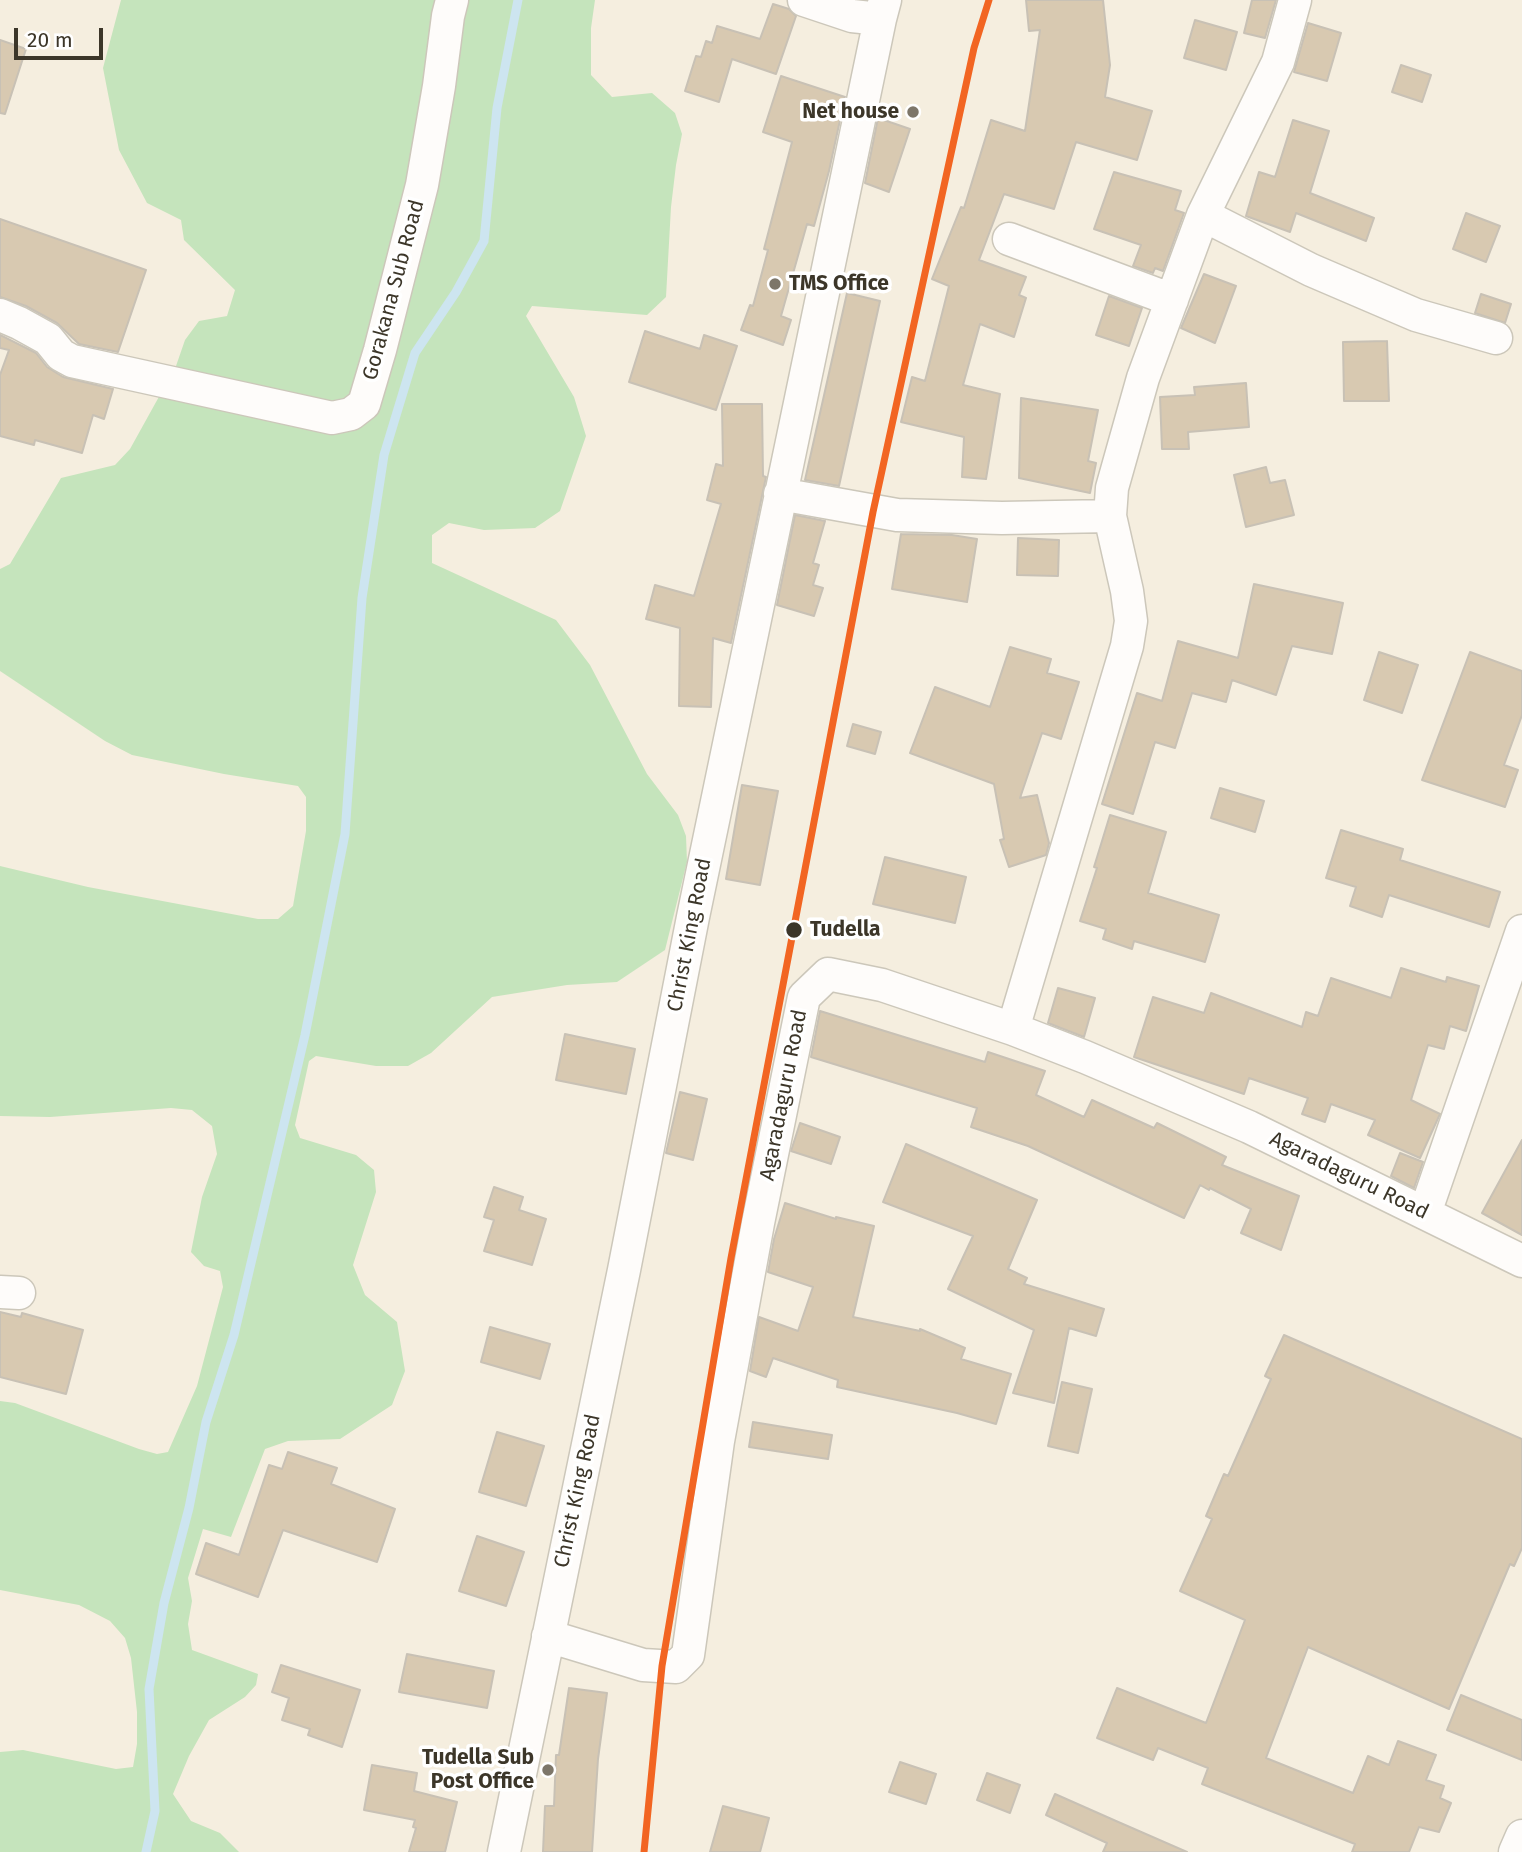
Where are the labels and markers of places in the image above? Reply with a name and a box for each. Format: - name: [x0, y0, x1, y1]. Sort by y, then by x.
- place label: Net house: [802, 99, 899, 125]
- marker: Net house: [905, 104, 921, 120]
- place label: TMS Office: [789, 271, 889, 297]
- marker: TMS Office: [767, 276, 783, 292]
- place label: Tudella: [810, 917, 881, 943]
- marker: Tudella: [784, 920, 804, 940]
- place label: Tudella Sub Post Office: [422, 1745, 534, 1795]
- marker: Tudella Sub Post Office: [540, 1762, 556, 1778]

